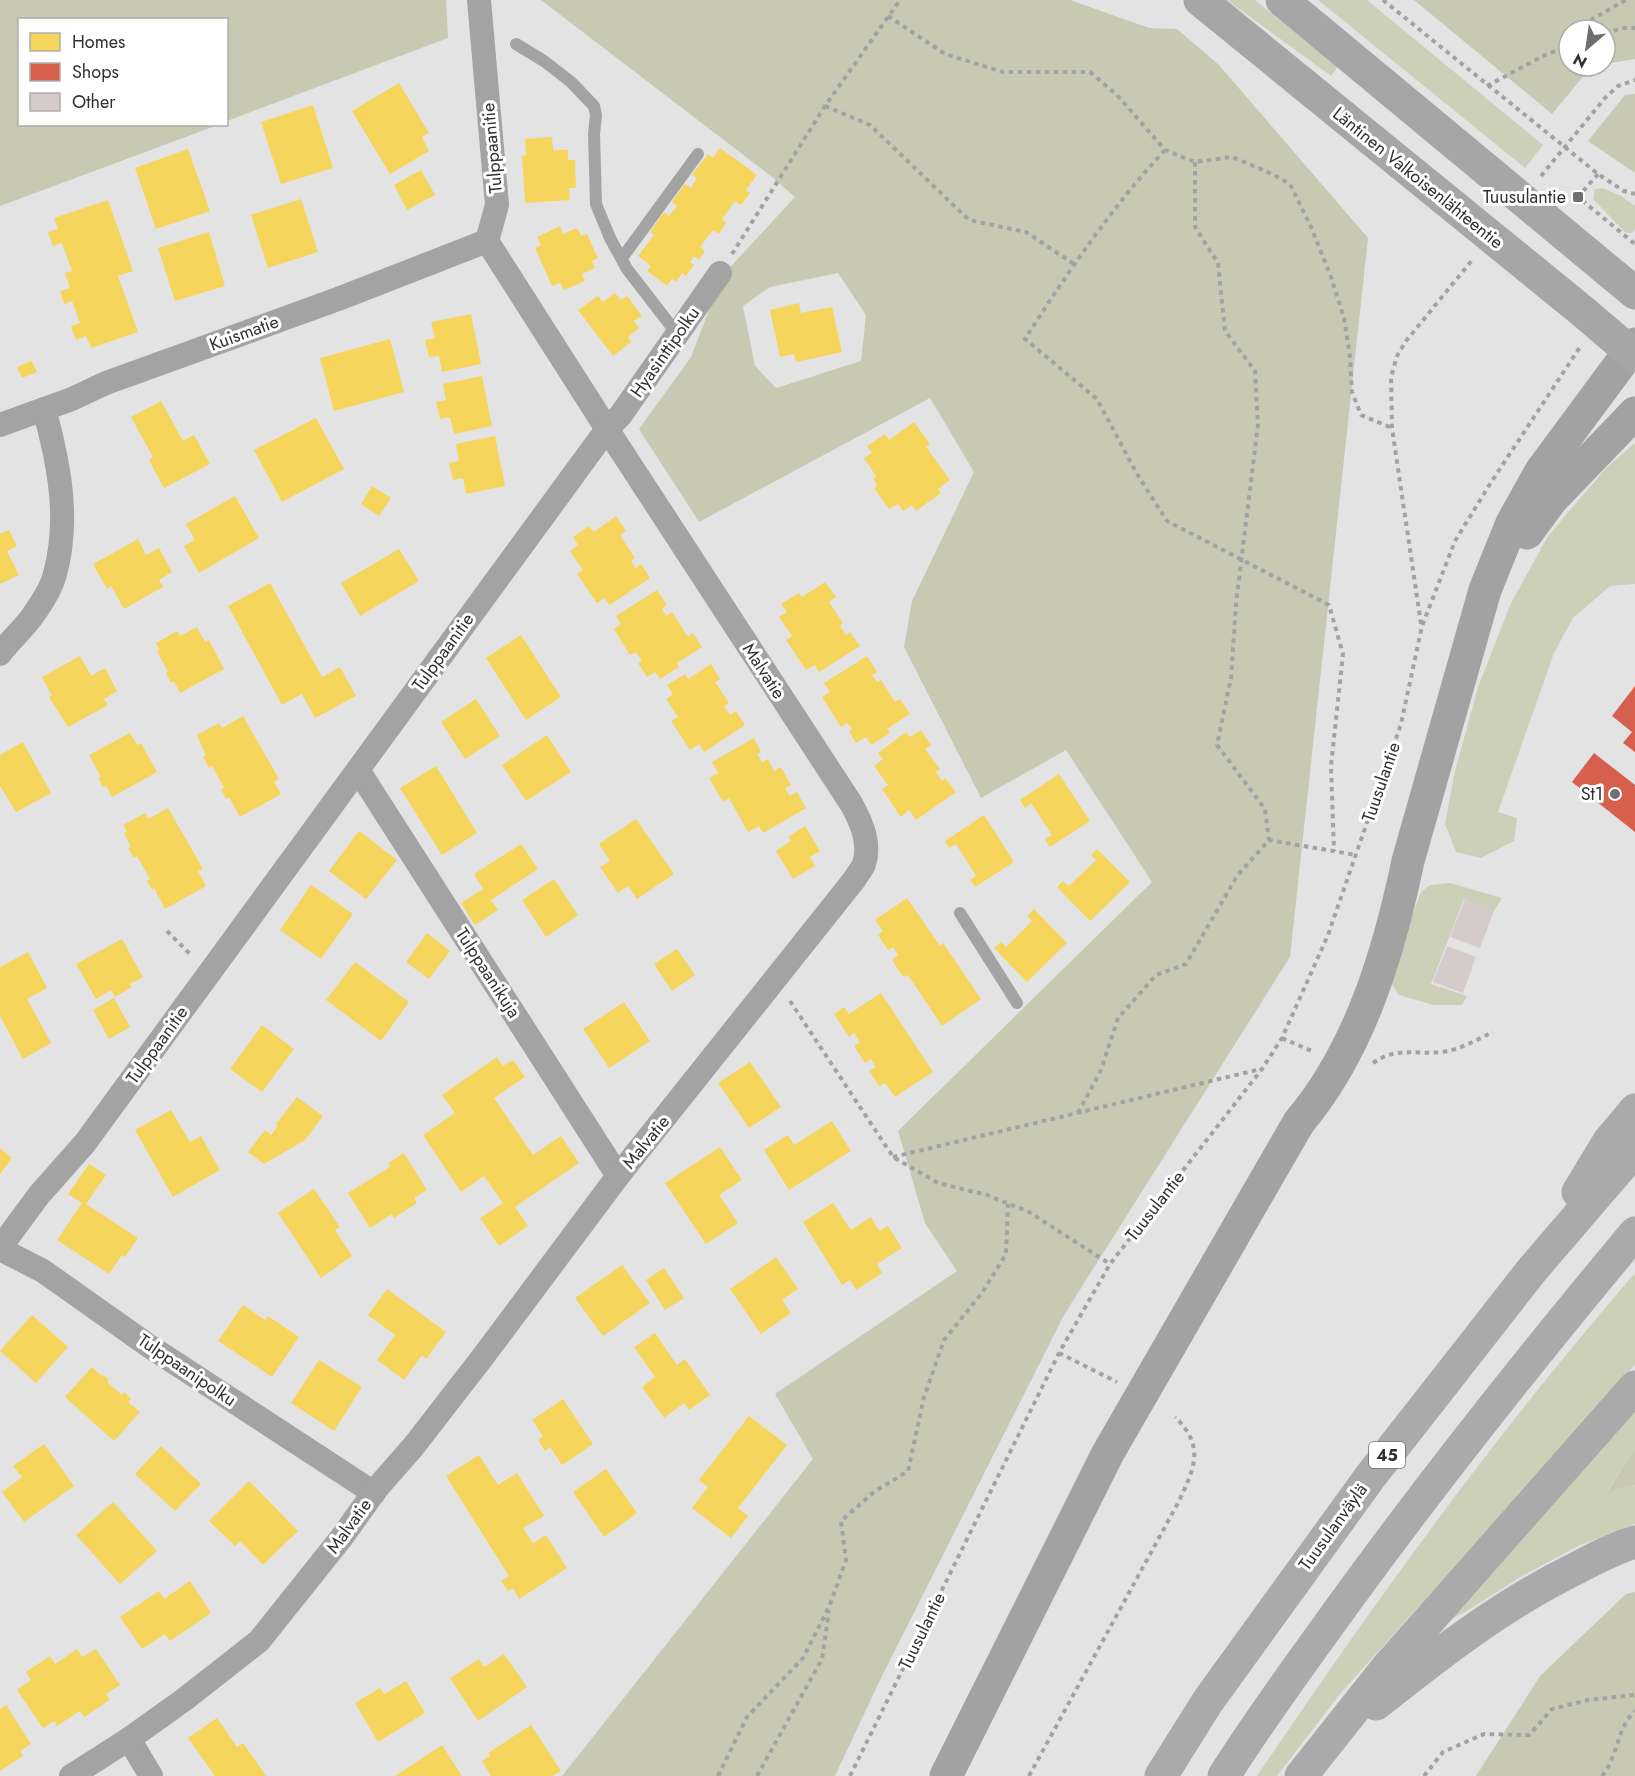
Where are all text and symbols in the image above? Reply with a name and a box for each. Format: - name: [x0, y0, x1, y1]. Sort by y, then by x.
- legend: [18, 18, 228, 126]
- north arrow: [1557, 18, 1617, 78]
- text: Homes: [72, 29, 125, 55]
- text: N: [1569, 48, 1591, 74]
- text: Shops: [72, 59, 119, 85]
- text: Other: [72, 89, 116, 115]
- street label: Läntinen Valkoisenlähteentie: [1327, 101, 1509, 255]
- street label: Tulppaanitie: [475, 102, 509, 194]
- place label: Tuusulantie: [1483, 184, 1566, 210]
- marker: Tuusulantie: [1571, 190, 1585, 204]
- street label: Hyasinttipolku: [624, 301, 706, 403]
- street label: Kuismatie: [206, 308, 282, 358]
- street label: Tulppaanitie: [406, 608, 480, 696]
- street label: Malvatie: [736, 638, 792, 704]
- street label: Tuusulantie: [1355, 738, 1407, 826]
- place label: St1: [1581, 781, 1603, 807]
- marker: St1: [1608, 787, 1622, 801]
- street label: Tulppaanikuja: [449, 923, 527, 1023]
- street label: Tulppaanitie: [120, 1001, 194, 1089]
- street label: Malvatie: [616, 1110, 676, 1174]
- street label: Tuusulantie: [1119, 1165, 1191, 1247]
- street label: Tulppaanipolku: [133, 1327, 241, 1413]
- road number: 45: [1369, 1442, 1405, 1468]
- street label: Tuusulanväylä: [1292, 1478, 1374, 1576]
- street label: Malvatie: [320, 1493, 378, 1559]
- street label: Tuusulantie: [892, 1588, 952, 1674]

